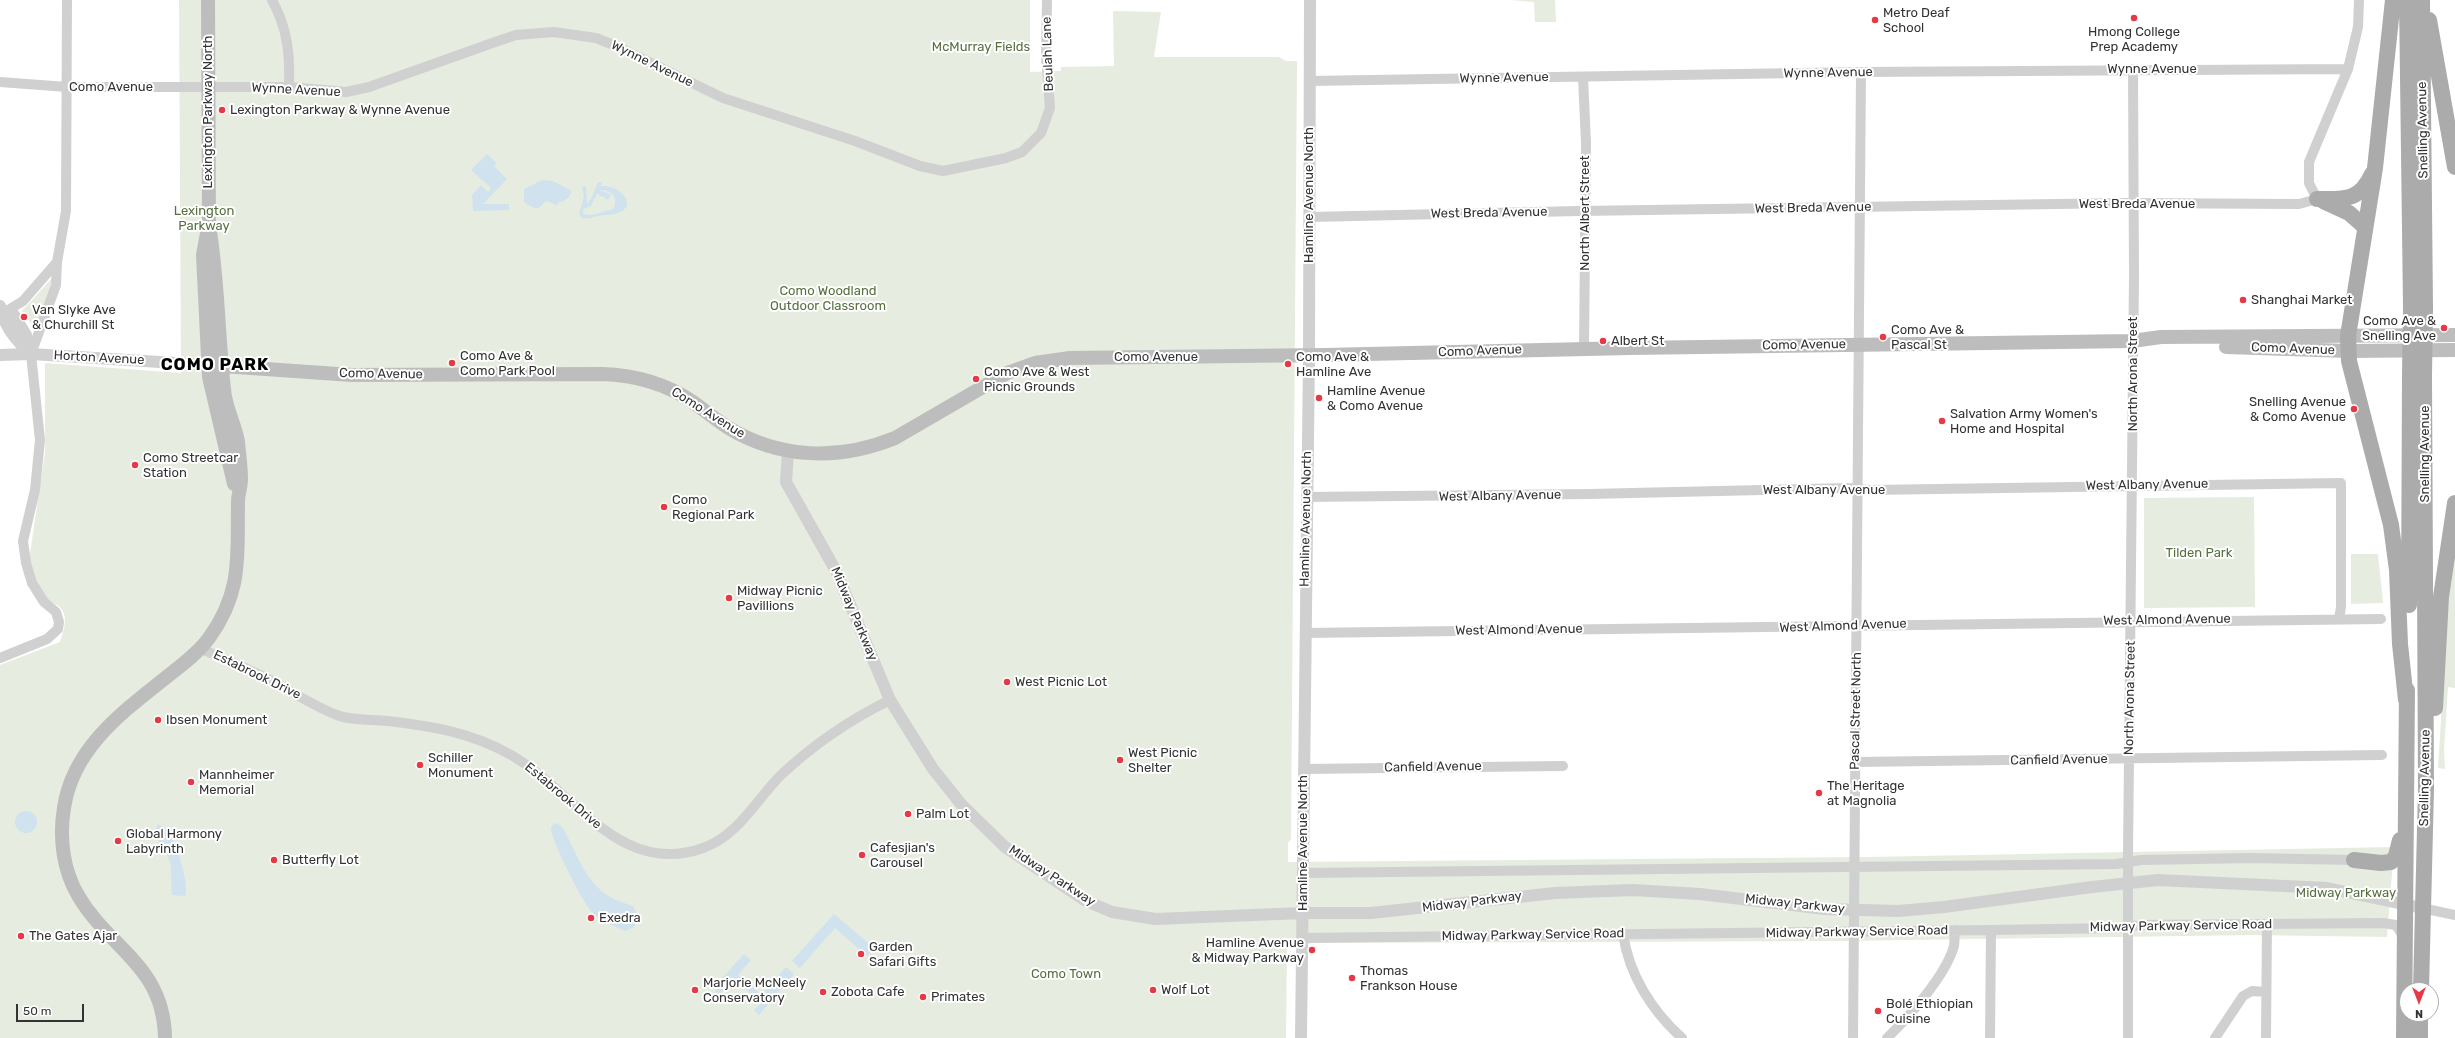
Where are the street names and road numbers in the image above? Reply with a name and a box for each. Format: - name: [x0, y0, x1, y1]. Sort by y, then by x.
- street label: Beulah Lane: [1039, 16, 1057, 92]
- street label: Lexington Parkway North: [200, 36, 216, 188]
- street label: Wynne Avenue: [608, 37, 696, 91]
- street label: Wynne Avenue: [2107, 61, 2197, 77]
- street label: Wynne Avenue: [1783, 64, 1873, 82]
- street label: Wynne Avenue: [1459, 69, 1549, 87]
- street label: Como Avenue: [69, 79, 153, 95]
- street label: Wynne Avenue: [251, 80, 341, 100]
- street label: Snelling Avenue: [2414, 81, 2432, 179]
- street label: Hamline Avenue North: [1301, 127, 1317, 263]
- street label: North Albert Street: [1577, 155, 1593, 271]
- street label: West Breda Avenue: [2079, 196, 2195, 212]
- street label: West Breda Avenue: [1755, 199, 1871, 217]
- street label: West Breda Avenue: [1431, 204, 1547, 222]
- street label: North Arona Street: [2125, 317, 2141, 431]
- street label: Como Avenue: [1762, 336, 1846, 354]
- street label: Como Avenue: [2251, 340, 2335, 358]
- street label: Como Avenue: [1438, 342, 1522, 360]
- street label: Horton Avenue: [53, 348, 145, 368]
- street label: Como Avenue: [1114, 349, 1198, 365]
- street label: Como Avenue: [339, 365, 423, 383]
- street label: Como Avenue: [668, 384, 748, 442]
- street label: Snelling Avenue: [2417, 405, 2433, 503]
- street label: Hamline Avenue North: [1297, 451, 1315, 587]
- street label: West Albany Avenue: [2086, 476, 2208, 494]
- street label: West Albany Avenue: [1763, 482, 1885, 498]
- street label: West Albany Avenue: [1439, 487, 1561, 505]
- street label: Midway Parkway: [827, 565, 881, 663]
- street label: West Almond Avenue: [2103, 611, 2231, 629]
- street label: West Almond Avenue: [1779, 616, 1907, 636]
- street label: West Almond Avenue: [1455, 621, 1583, 639]
- street label: North Arona Street: [2121, 641, 2139, 755]
- street label: Estabrook Drive: [211, 647, 303, 703]
- street label: Pascal Street North: [1847, 652, 1865, 770]
- street label: Snelling Avenue: [2416, 729, 2434, 827]
- street label: Canfield Avenue: [2010, 751, 2108, 769]
- street label: Canfield Avenue: [1384, 758, 1482, 776]
- street label: Estabrook Drive: [521, 759, 605, 833]
- street label: Hamline Avenue North: [1295, 775, 1311, 911]
- street label: Midway Parkway: [1006, 842, 1098, 910]
- street label: Midway Parkway: [1421, 888, 1523, 916]
- street label: Midway Parkway: [1744, 891, 1846, 917]
- street label: Midway Parkway Service Road: [2090, 917, 2272, 935]
- street label: Midway Parkway Service Road: [1766, 923, 1948, 941]
- street label: Midway Parkway Service Road: [1442, 926, 1624, 944]

